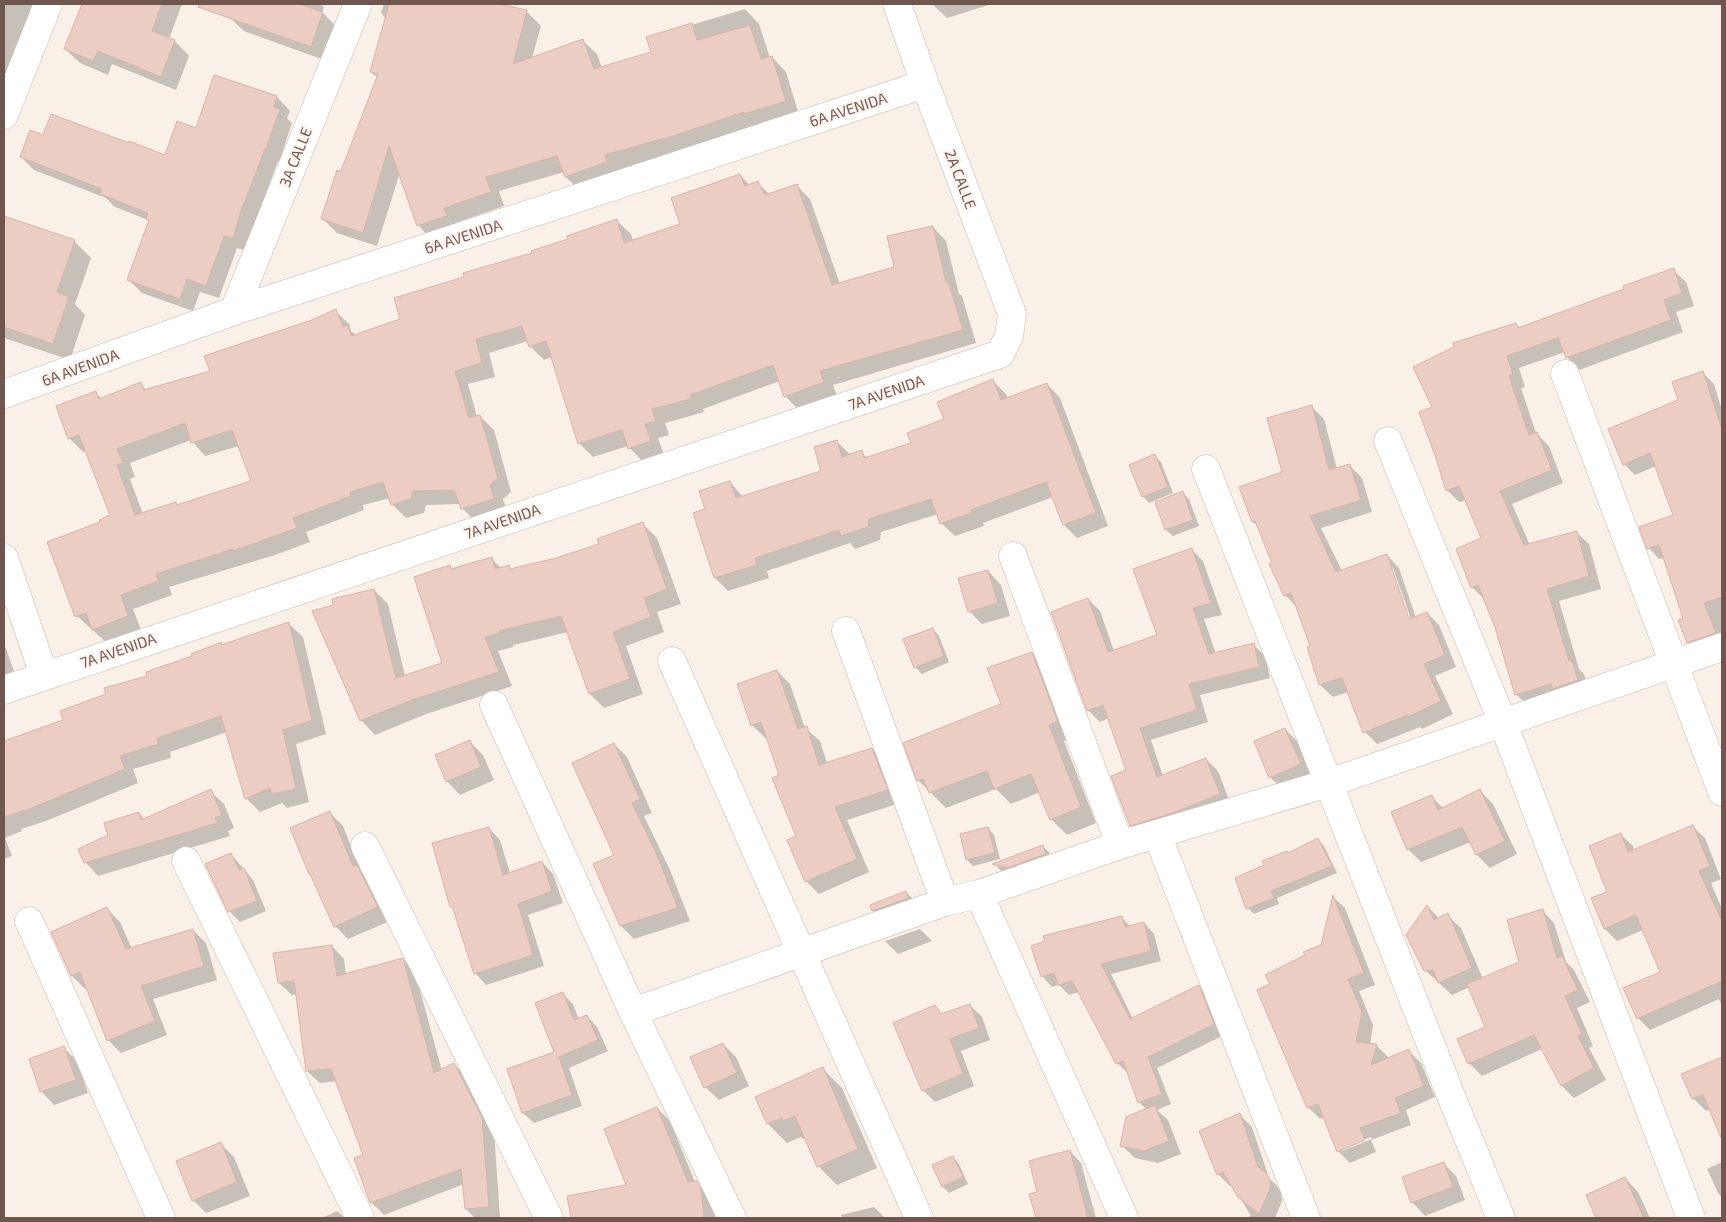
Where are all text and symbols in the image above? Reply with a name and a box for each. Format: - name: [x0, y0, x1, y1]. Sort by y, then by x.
- street label: 6A AVENIDA: [807, 88, 890, 130]
- street label: 3A CALLE: [275, 125, 315, 189]
- street label: 2A CALLE: [941, 147, 981, 211]
- street label: 6A AVENIDA: [422, 215, 505, 257]
- street label: 6A AVENIDA: [39, 345, 122, 389]
- street label: 7A AVENIDA: [846, 370, 927, 413]
- street label: 7A AVENIDA: [462, 499, 543, 542]
- street label: 7A AVENIDA: [78, 628, 159, 671]

